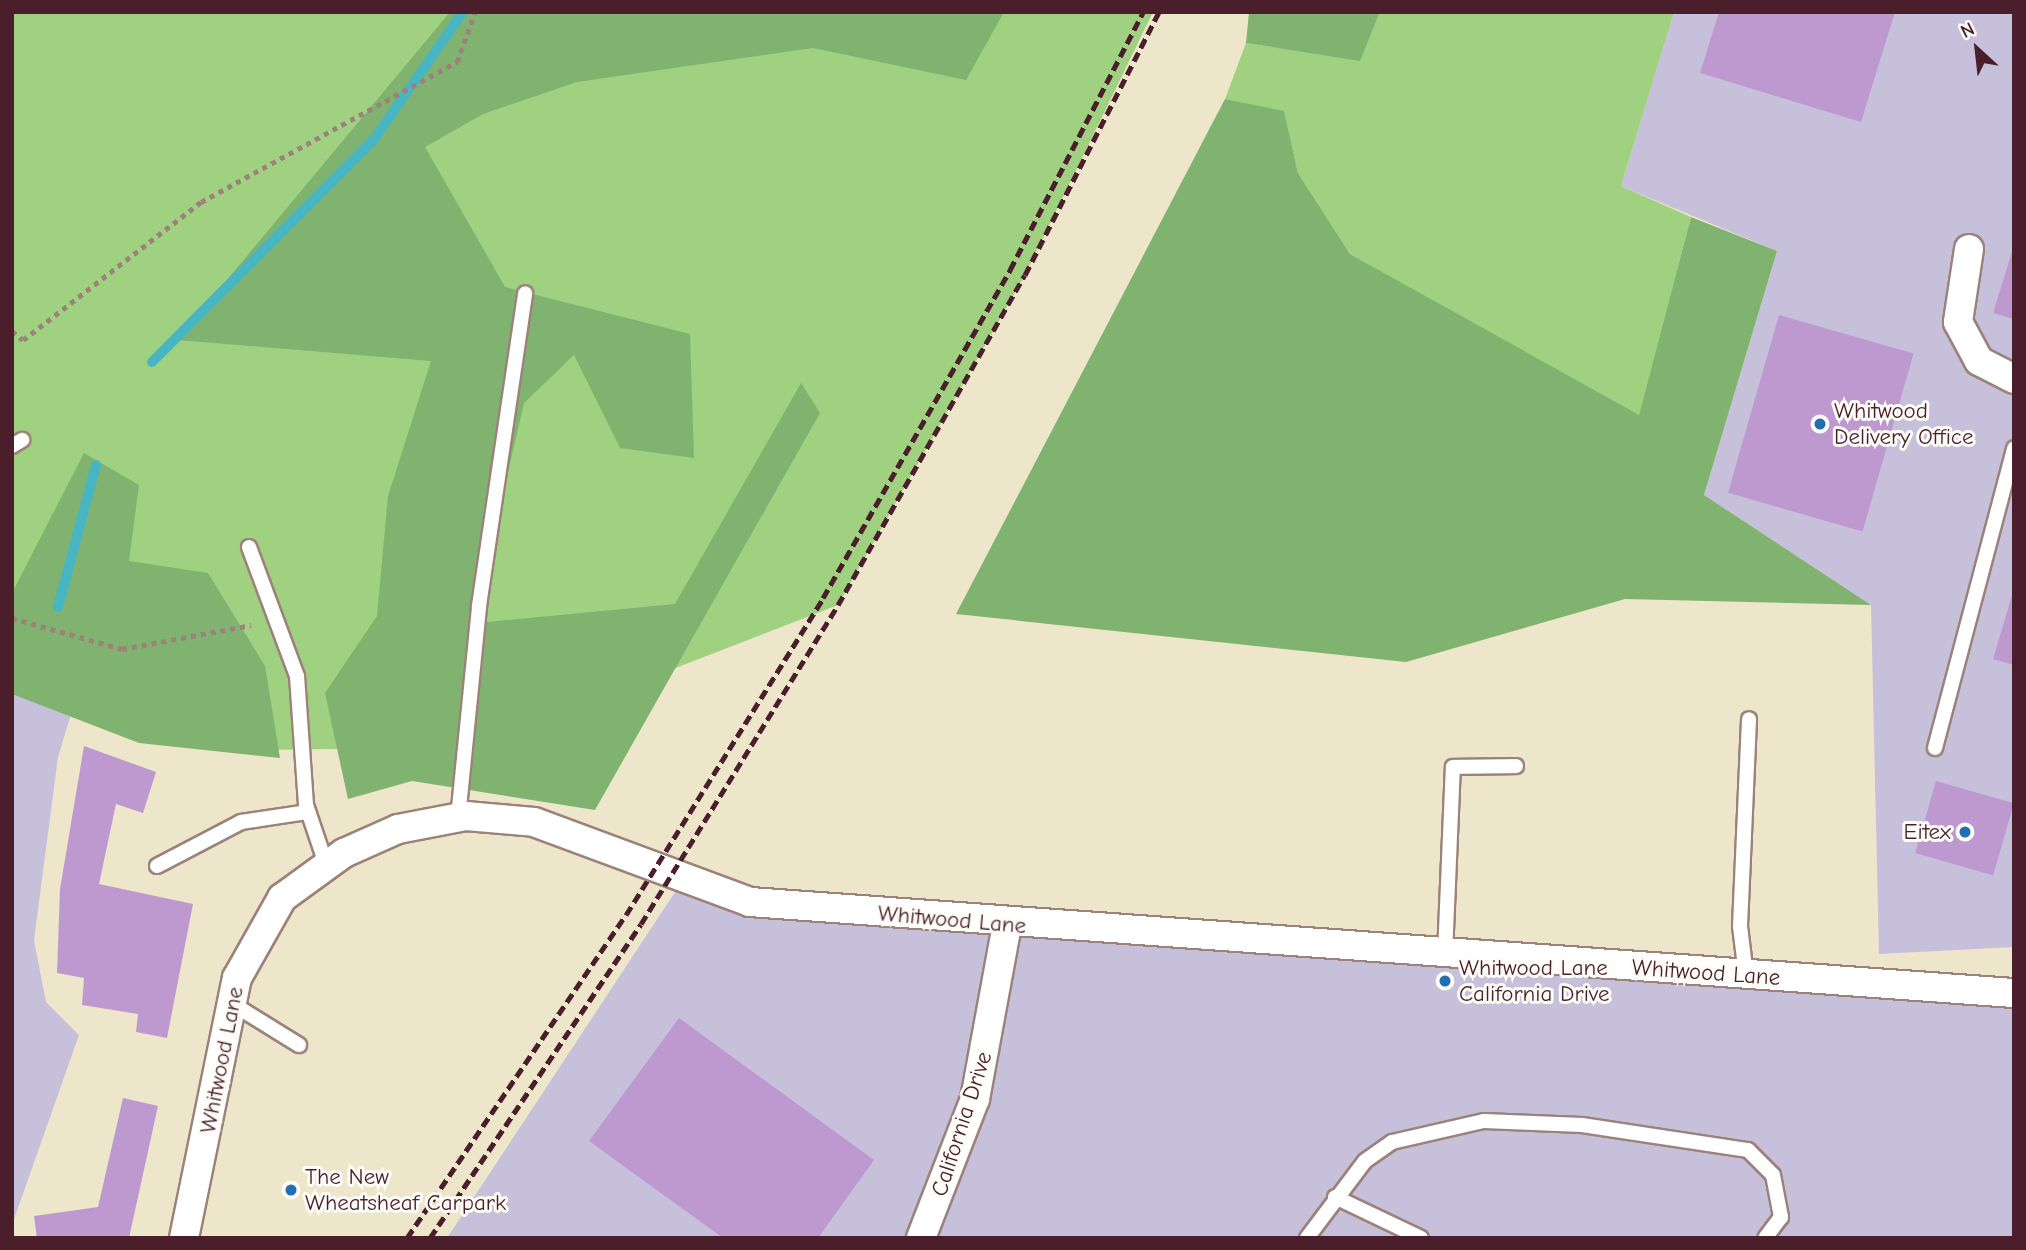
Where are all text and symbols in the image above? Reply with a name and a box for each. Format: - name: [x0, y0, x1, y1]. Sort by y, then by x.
- north arrow: [1942, 14, 2012, 84]
- text: N: [1957, 18, 1978, 43]
- place label: Whitwood Delivery Office: [1834, 397, 1973, 451]
- marker: Whitwood Delivery Office: [1812, 416, 1828, 432]
- place label: Eitex: [1904, 818, 1951, 846]
- marker: Eitex: [1957, 824, 1973, 840]
- street label: Whitwood Lane: [877, 900, 1027, 940]
- place label: Whitwood Lane California Drive: [1459, 954, 1610, 1008]
- street label: Whitwood Lane: [1631, 954, 1781, 992]
- marker: Whitwood Lane California Drive: [1437, 973, 1453, 989]
- street label: Whitwood Lane: [194, 984, 250, 1136]
- street label: California Drive: [926, 1048, 998, 1200]
- place label: The New Wheatsheaf Carpark: [305, 1163, 506, 1217]
- marker: The New Wheatsheaf Carpark: [283, 1182, 299, 1198]

